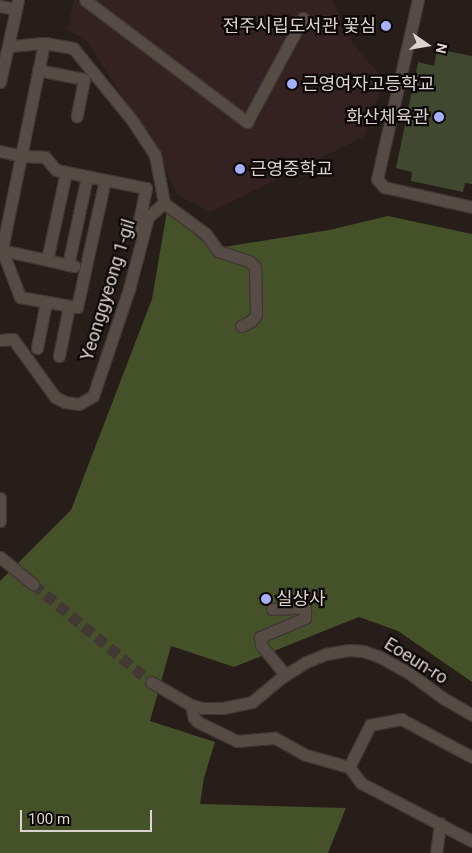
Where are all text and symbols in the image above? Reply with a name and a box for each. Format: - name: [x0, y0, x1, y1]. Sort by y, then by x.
- place label: 전주시립도서관 꽃심: [222, 15, 376, 37]
- marker: 전주시립도서관 꽃심: [380, 20, 392, 32]
- north arrow: [402, 20, 452, 70]
- text: N: [433, 42, 451, 55]
- place label: 근영여자고등학교: [302, 73, 434, 95]
- marker: 근영여자고등학교: [286, 78, 298, 90]
- place label: 화산체육관: [346, 106, 429, 128]
- marker: 화산체육관: [433, 111, 445, 123]
- place label: 근영중학교: [250, 158, 333, 180]
- marker: 근영중학교: [234, 163, 246, 175]
- street label: Yeonggyeong 1-gil: [76, 217, 140, 363]
- place label: 실상사: [276, 588, 326, 610]
- marker: 실상사: [260, 593, 272, 605]
- street label: Eoeun-ro: [380, 633, 452, 689]
- scale bar: [22, 800, 155, 832]
- text: 100 m: [28, 810, 70, 828]

